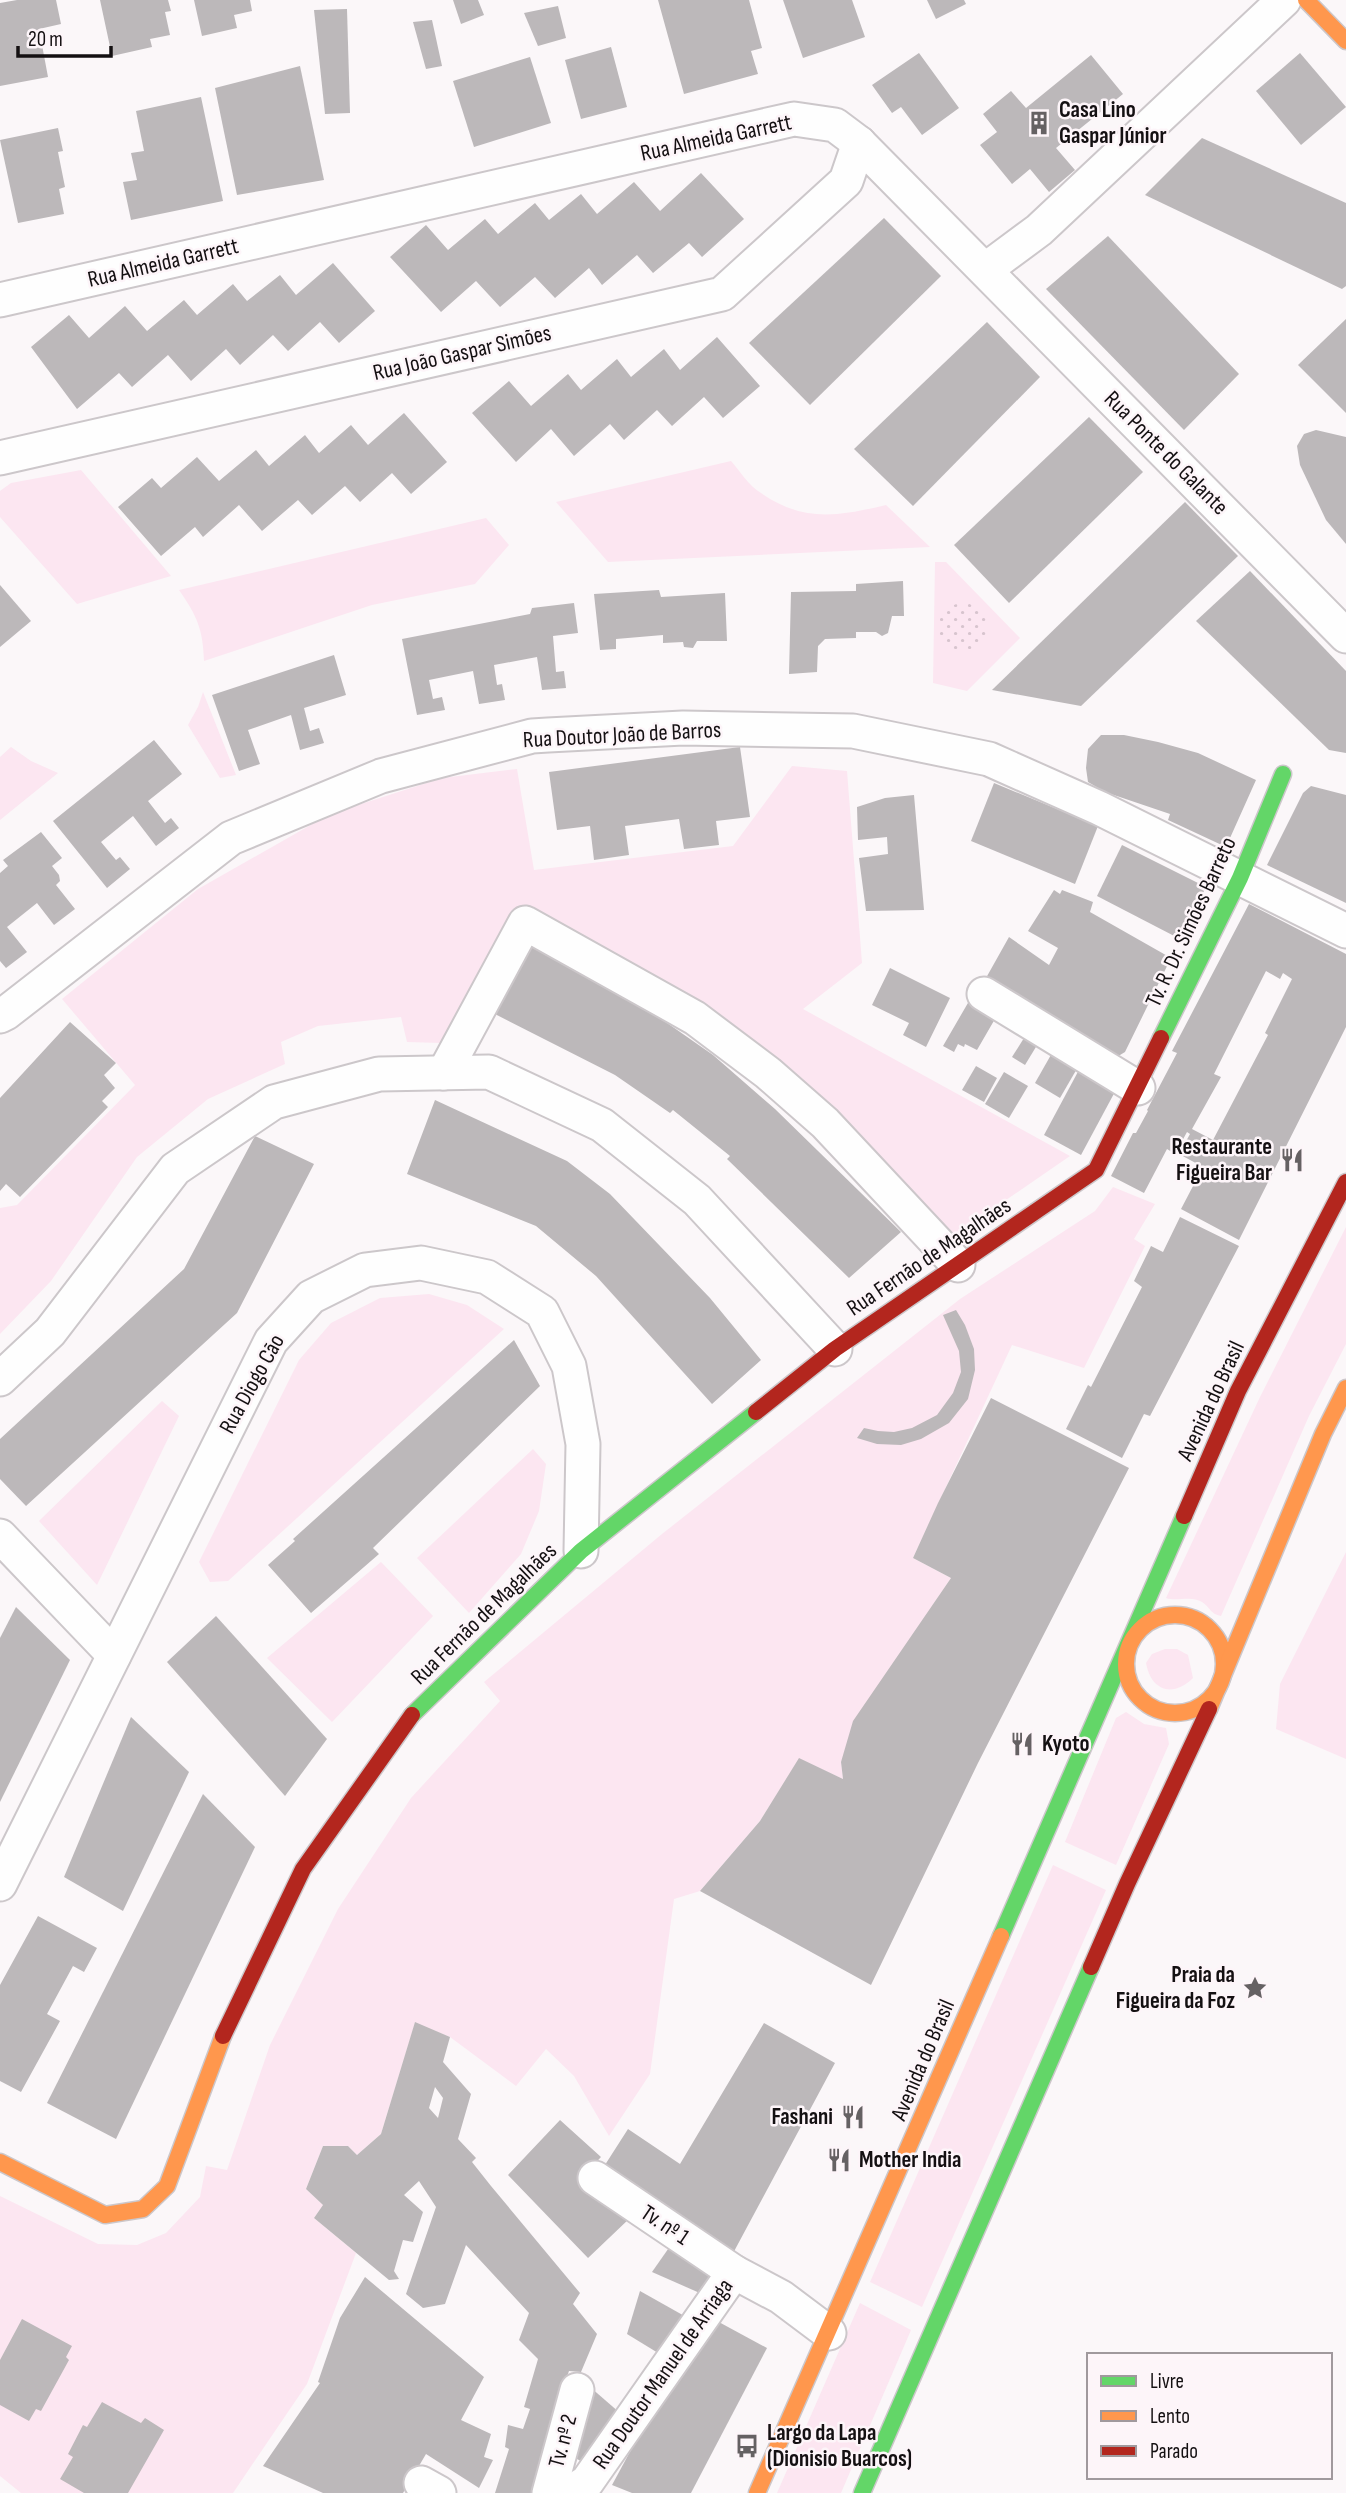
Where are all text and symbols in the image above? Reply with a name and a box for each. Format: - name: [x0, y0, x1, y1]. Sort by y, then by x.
- scale bar: [18, 14, 110, 58]
- text: 20 m: [28, 27, 63, 52]
- place label: Casa Lino Gaspar Júnior: [1059, 96, 1167, 150]
- street label: Rua Almeida Garrett: [638, 108, 794, 168]
- building icon: Casa Lino Gaspar Júnior: [1025, 109, 1053, 137]
- street label: Rua Almeida Garrett: [85, 232, 241, 294]
- street label: Rua João Gaspar Simões: [370, 319, 554, 387]
- street label: Rua Ponte do Galante: [1098, 385, 1234, 521]
- street label: Rua Doutor João de Barros: [522, 716, 722, 754]
- street label: Tv. R. Dr. Simões Barreto: [1139, 833, 1243, 1011]
- place label: Restaurante Figueira Bar: [1171, 1133, 1272, 1187]
- restaurant icon: Restaurante Figueira Bar: [1278, 1146, 1306, 1174]
- street label: Rua Fernão de Magalhães: [842, 1192, 1016, 1322]
- street label: Rua Diogo Cão: [213, 1329, 291, 1439]
- street label: Avenida do Brasil: [1171, 1337, 1251, 1466]
- street label: Rua Fernão de Magalhães: [405, 1537, 563, 1691]
- restaurant icon: Kyoto: [1008, 1730, 1036, 1758]
- place label: Kyoto: [1042, 1730, 1090, 1758]
- place label: Praia da Figueira da Foz: [1116, 1961, 1235, 2015]
- place icon: Praia da Figueira da Foz: [1241, 1974, 1269, 2002]
- street label: Avenida do Brasil: [885, 1995, 961, 2126]
- place label: Fashani: [771, 2103, 833, 2131]
- restaurant icon: Fashani: [839, 2103, 867, 2131]
- restaurant icon: Mother India: [825, 2146, 853, 2174]
- place label: Mother India: [859, 2146, 961, 2174]
- street label: Tv. nº 1: [635, 2199, 695, 2251]
- street label: Rua Doutor Manuel de Arriaga: [587, 2273, 739, 2475]
- legend: [1087, 2353, 1332, 2479]
- text: Livre: [1150, 2369, 1184, 2394]
- text: Lento: [1150, 2404, 1190, 2429]
- street label: Tv. nº 2: [543, 2411, 583, 2471]
- place label: Largo da Lapa (Dionisio Buarcos): [767, 2419, 912, 2473]
- bus stop icon: Largo da Lapa (Dionisio Buarcos): [733, 2432, 761, 2460]
- text: Parado: [1150, 2439, 1198, 2464]

